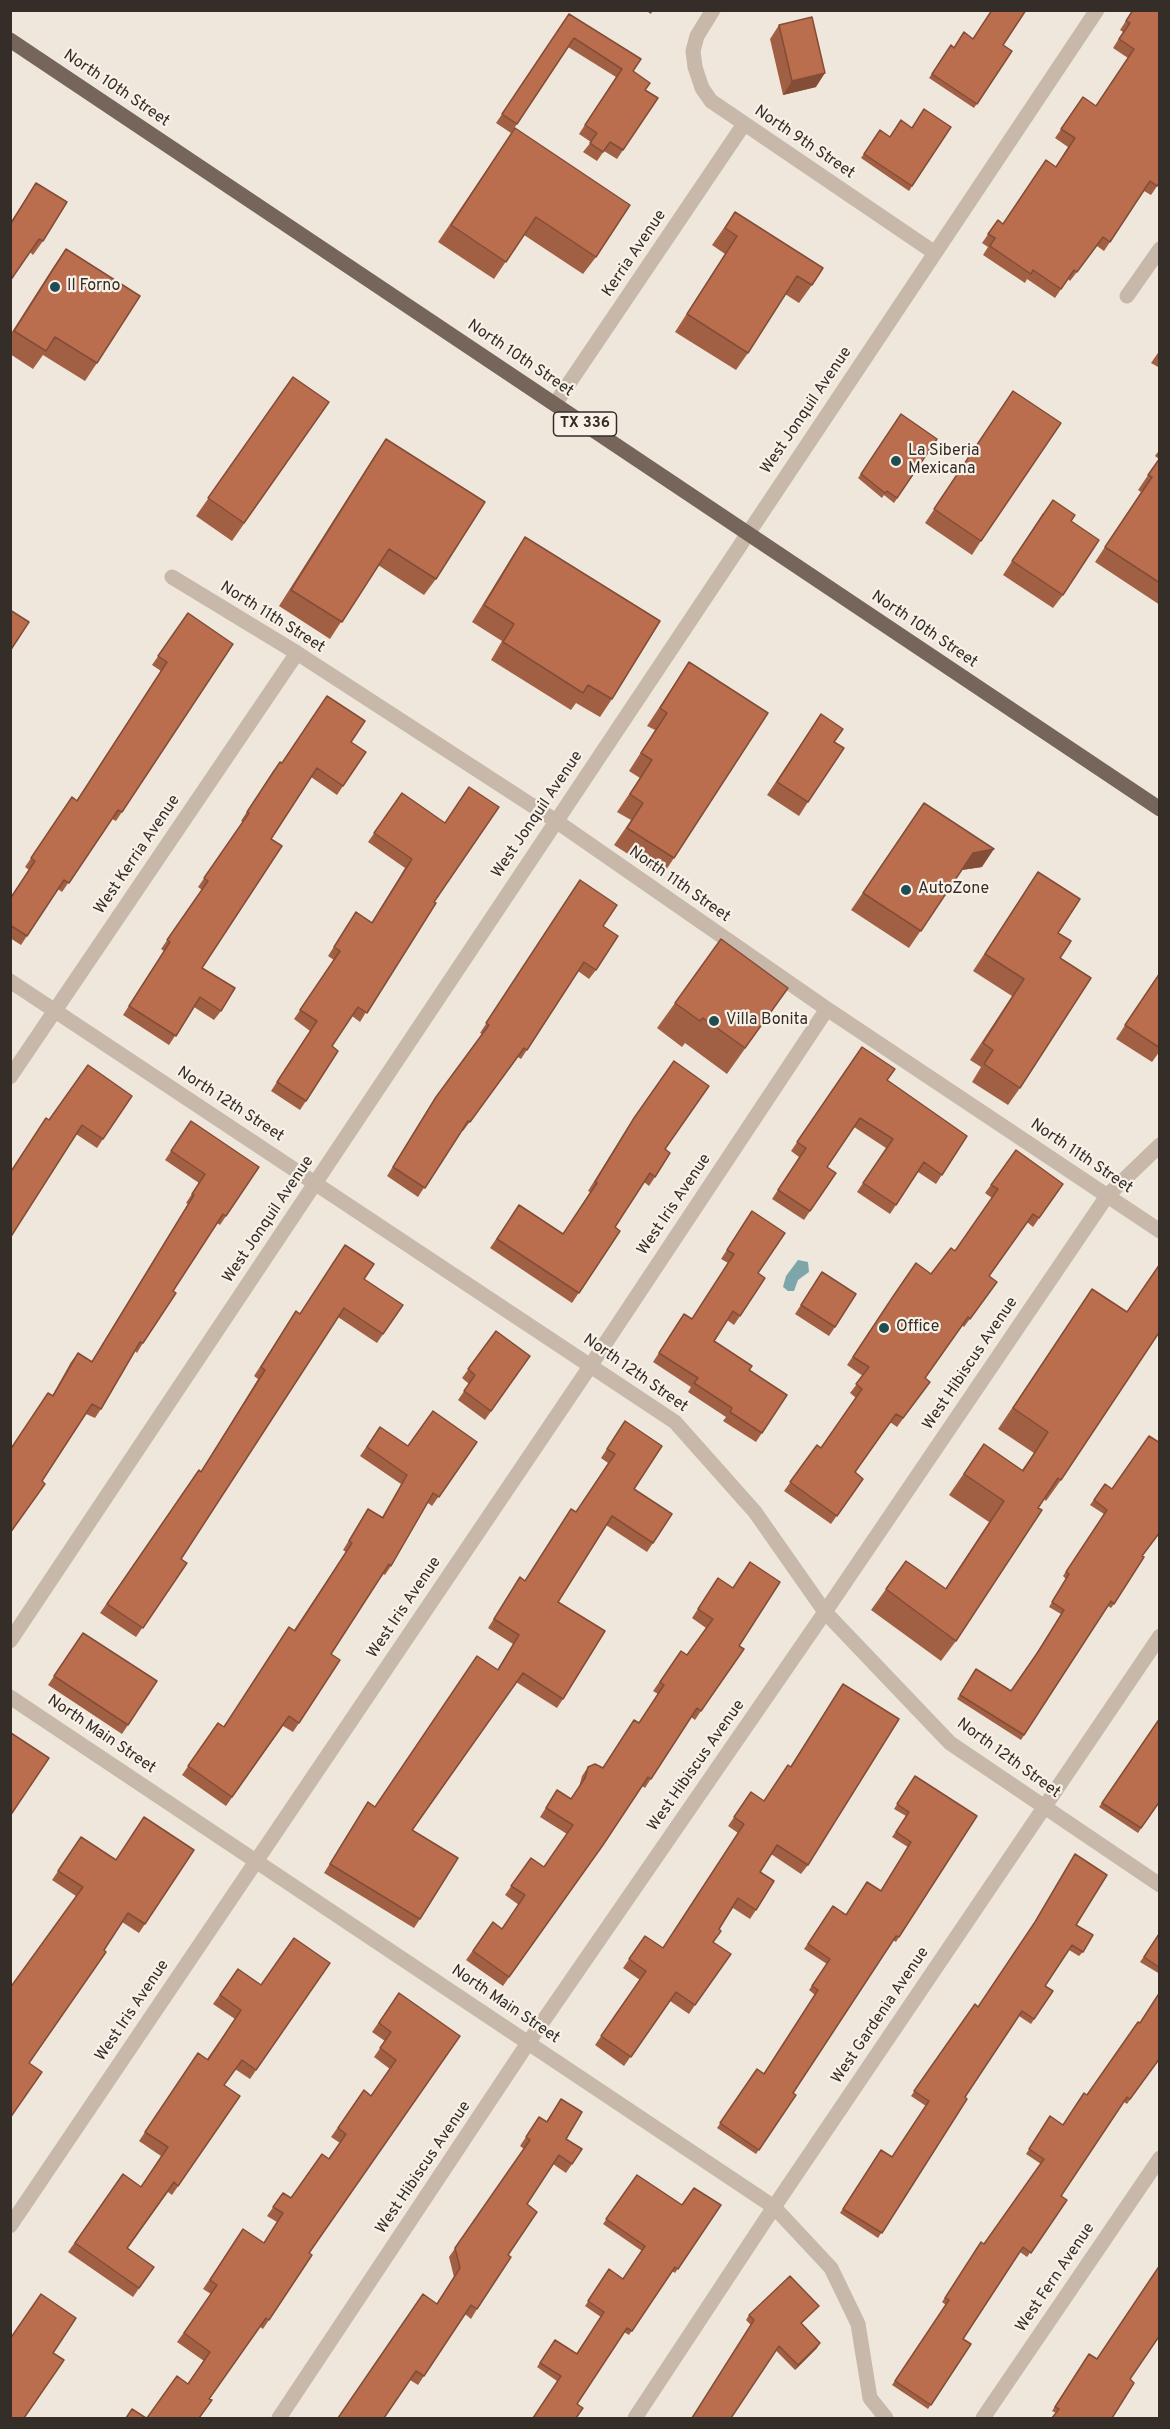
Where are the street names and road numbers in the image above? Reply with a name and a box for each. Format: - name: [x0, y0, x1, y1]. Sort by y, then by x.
- street label: North 10th Street: [59, 46, 173, 132]
- street label: North 9th Street: [750, 102, 858, 184]
- street label: Kerria Avenue: [599, 207, 671, 301]
- street label: North 10th Street: [463, 316, 577, 402]
- street label: West Jonquil Avenue: [757, 344, 857, 478]
- road number: TX 336: [554, 412, 616, 436]
- street label: North 11th Street: [216, 578, 328, 658]
- street label: North 10th Street: [867, 587, 981, 673]
- street label: West Jonquil Avenue: [488, 748, 588, 882]
- street label: West Kerria Avenue: [91, 792, 185, 918]
- street label: North 11th Street: [624, 843, 734, 927]
- street label: North 12th Street: [173, 1063, 287, 1147]
- street label: North 11th Street: [1026, 1116, 1136, 1198]
- street label: West Iris Avenue: [634, 1151, 716, 1259]
- street label: West Jonquil Avenue: [219, 1153, 319, 1287]
- street label: West Hibiscus Avenue: [919, 1294, 1023, 1434]
- street label: North 12th Street: [579, 1331, 691, 1417]
- street label: West Iris Avenue: [364, 1554, 446, 1662]
- street label: North Main Street: [43, 1692, 159, 1778]
- street label: West Hibiscus Avenue: [644, 1697, 750, 1835]
- street label: North 12th Street: [952, 1715, 1064, 1803]
- street label: West Gardenia Avenue: [828, 1944, 934, 2088]
- street label: West Iris Avenue: [92, 1957, 174, 2065]
- street label: North Main Street: [447, 1962, 563, 2048]
- street label: West Hibiscus Avenue: [372, 2098, 476, 2238]
- street label: West Fern Avenue: [1012, 2220, 1100, 2336]

